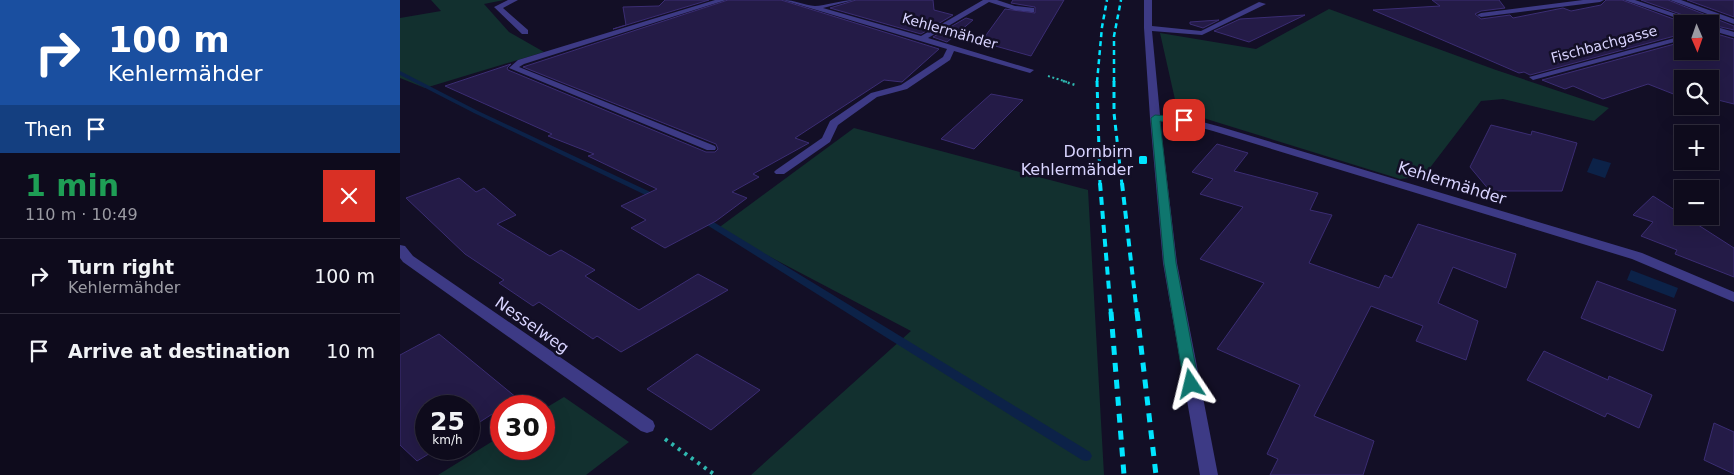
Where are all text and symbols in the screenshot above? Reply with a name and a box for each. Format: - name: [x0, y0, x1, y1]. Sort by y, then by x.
- street label: Kehlermähder: [901, 10, 1000, 52]
- north arrow: [1674, 15, 1719, 60]
- map controls: [1674, 15, 1719, 225]
- icon: right: [25, 20, 90, 85]
- text: 100 m: [108, 20, 230, 60]
- street label: Fischbachgasse: [1549, 22, 1659, 66]
- text: Kehlermähder: [108, 61, 263, 86]
- button: search: [1674, 70, 1719, 115]
- pin: [1163, 99, 1205, 141]
- icon: arrive: [1170, 106, 1198, 134]
- icon: arrive: [82, 115, 110, 143]
- text: Then: [25, 118, 72, 140]
- button: +: [1674, 125, 1719, 170]
- place label: Dornbirn Kehlermähder: [1021, 142, 1133, 179]
- marker: Dornbirn Kehlermähder: [1137, 154, 1149, 166]
- street label: Kehlermähder: [1395, 157, 1509, 209]
- text: 1 min: [25, 168, 119, 203]
- button: close: [323, 170, 375, 222]
- button: −: [1674, 180, 1719, 225]
- text: 110 m · 10:49: [25, 205, 138, 224]
- text: Turn right: [68, 256, 174, 278]
- icon: right: [25, 262, 53, 290]
- text: 100 m: [314, 265, 375, 287]
- text: Kehlermähder: [68, 278, 180, 297]
- street label: Nesselweg: [491, 293, 573, 357]
- icon: arrive: [25, 337, 53, 365]
- text: Arrive at destination: [68, 340, 290, 362]
- text: 10 m: [326, 340, 375, 362]
- position arrow: [1164, 357, 1216, 409]
- speed limit sign: 30: [490, 395, 555, 460]
- text: 25: [430, 407, 465, 436]
- text: km/h: [432, 433, 463, 447]

